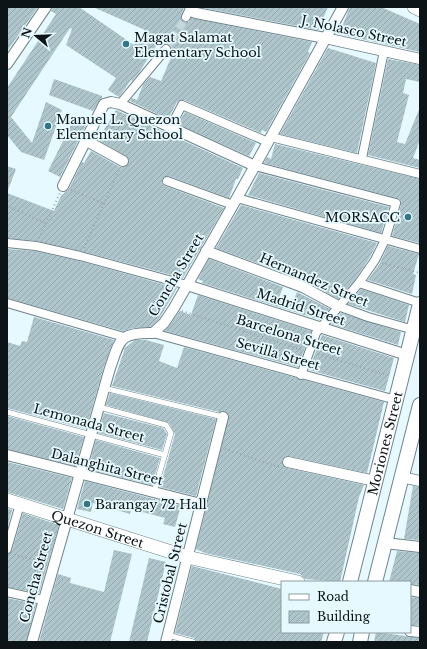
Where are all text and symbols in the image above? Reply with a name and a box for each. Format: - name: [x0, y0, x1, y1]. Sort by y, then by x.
- street label: J. Nolasco Street: [298, 11, 408, 51]
- north arrow: [16, 16, 56, 56]
- text: N: [18, 25, 35, 40]
- place label: Magat Salamat Elementary School: [134, 29, 261, 61]
- marker: Magat Salamat Elementary School: [121, 39, 131, 49]
- place label: Manuel L. Quezon Elementary School: [56, 111, 183, 143]
- marker: Manuel L. Quezon Elementary School: [43, 121, 53, 131]
- place label: MORSACC: [325, 209, 400, 226]
- marker: MORSACC: [403, 212, 413, 222]
- street label: Concha Street: [145, 230, 207, 320]
- street label: Hernandez Street: [257, 249, 371, 311]
- street label: Madrid Street: [254, 285, 348, 329]
- street label: Barcelona Street: [234, 311, 344, 359]
- street label: Sevilla Street: [234, 334, 322, 374]
- street label: Moriones Street: [364, 389, 406, 497]
- street label: Lemonada Street: [32, 400, 146, 446]
- street label: Dalanghita Street: [49, 445, 165, 489]
- place label: Barangay 72 Hall: [95, 496, 207, 513]
- marker: Barangay 72 Hall: [82, 499, 92, 509]
- street label: Quezon Street: [49, 506, 146, 551]
- street label: Cristobal Street: [149, 521, 191, 625]
- street label: Concha Street: [16, 529, 56, 624]
- legend: [281, 581, 411, 633]
- text: Road: [317, 589, 349, 604]
- text: Building: [317, 609, 371, 624]

